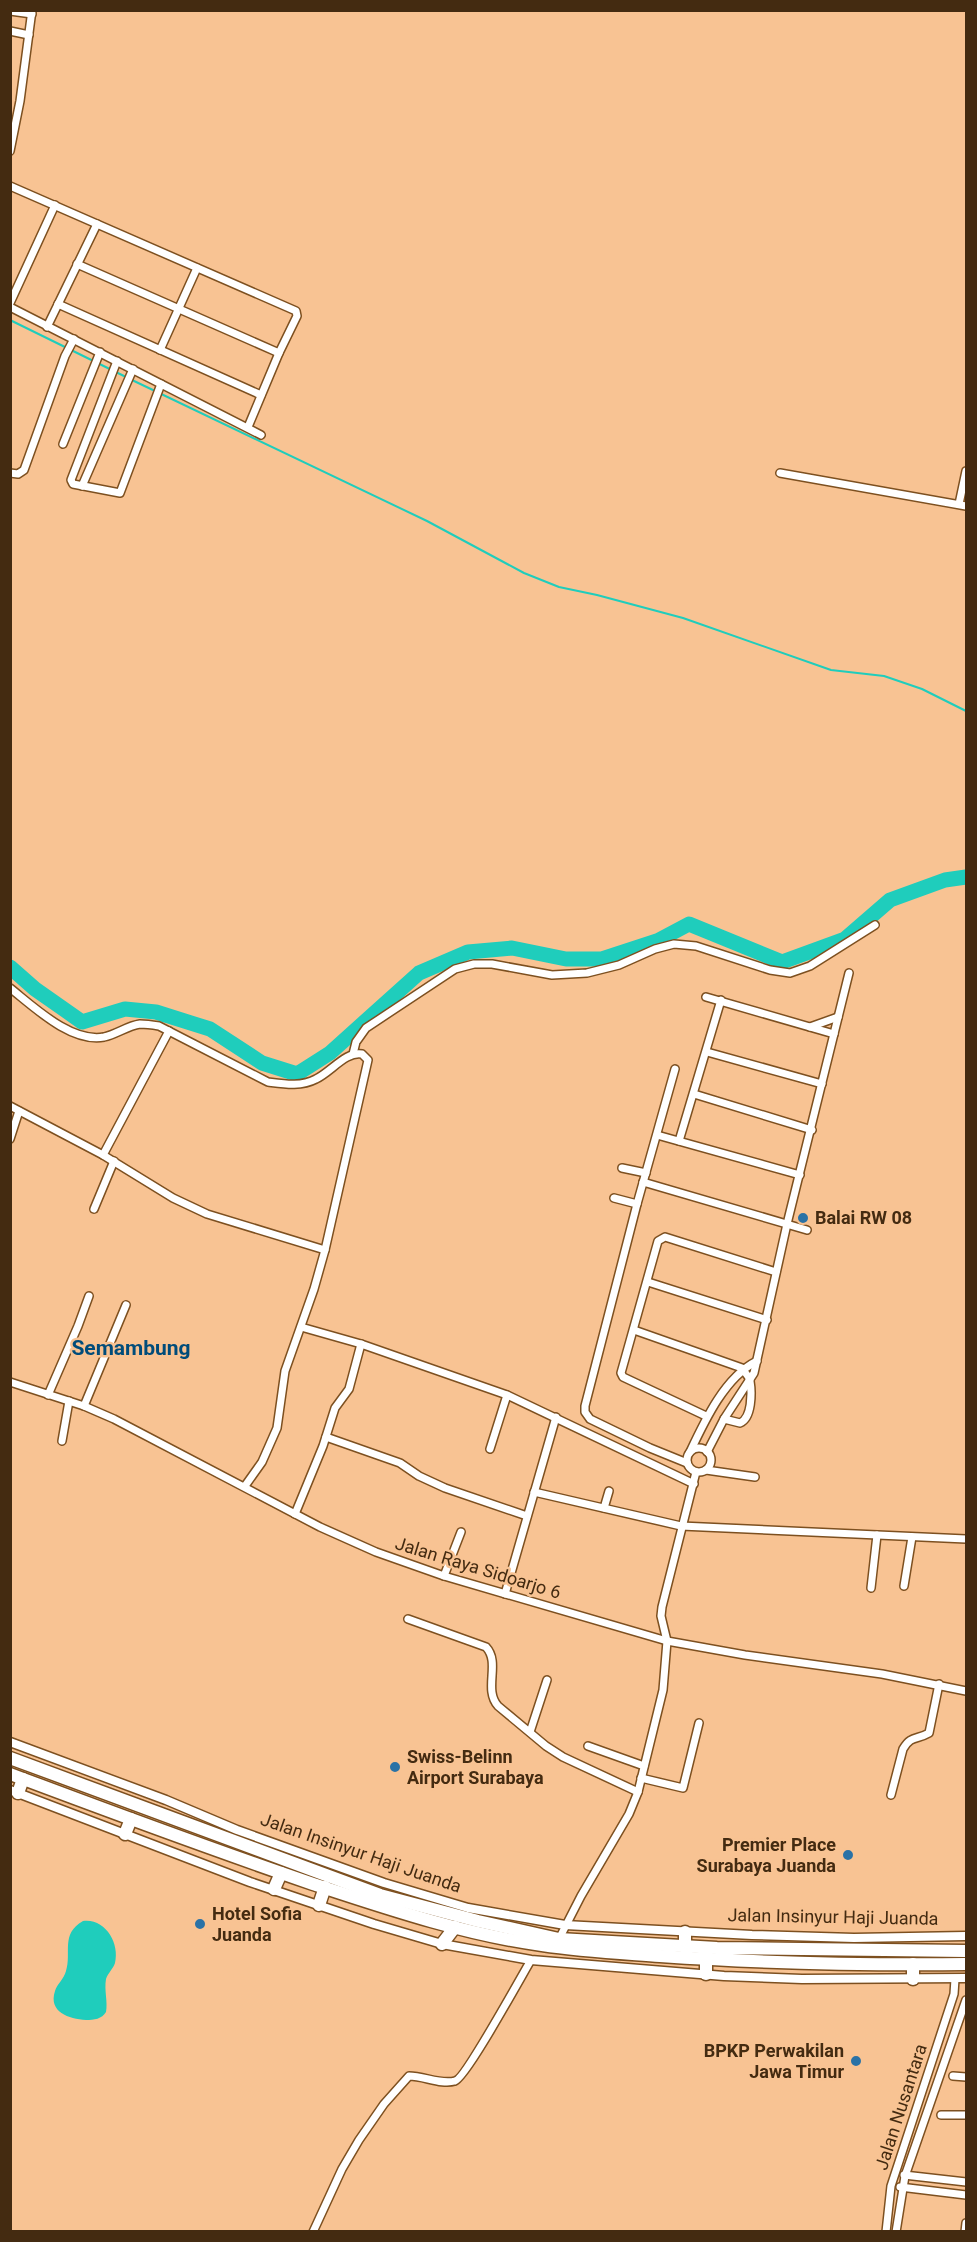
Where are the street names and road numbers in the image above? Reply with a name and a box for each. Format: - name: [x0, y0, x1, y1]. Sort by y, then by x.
- street label: Jalan Raya Sidoarjo 6: [393, 1532, 564, 1603]
- street label: Jalan Insinyur Haji Juanda: [258, 1808, 464, 1897]
- street label: Jalan Insinyur Haji Juanda: [727, 1904, 939, 1929]
- street label: Jalan Nusantara: [870, 2041, 931, 2173]

